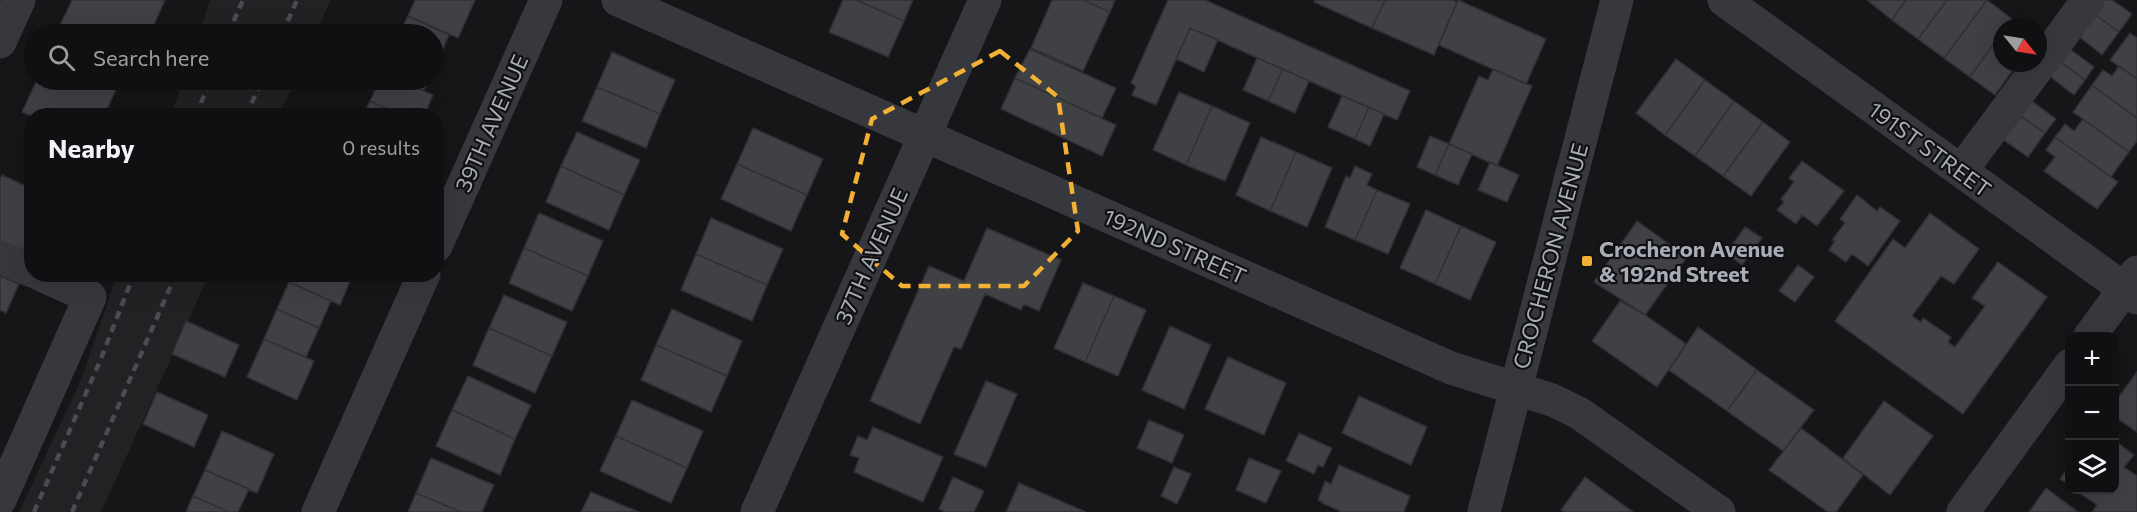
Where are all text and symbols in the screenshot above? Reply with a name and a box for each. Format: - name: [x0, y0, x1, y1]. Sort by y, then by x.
- north arrow: [1993, 18, 2047, 72]
- search box: [24, 24, 444, 90]
- icon: search: [45, 41, 78, 74]
- text: Search here: [93, 44, 209, 71]
- street label: 39TH AVENUE: [449, 50, 533, 196]
- street label: 191ST STREET: [1863, 96, 1997, 202]
- text: Nearby: [48, 132, 135, 163]
- text: 0 results: [342, 135, 420, 159]
- street label: CROCHERON AVENUE: [1507, 140, 1593, 372]
- street label: 37TH AVENUE: [829, 184, 913, 328]
- street label: 192ND STREET: [1099, 202, 1251, 290]
- place label: Crocheron Avenue & 192nd Street: [1599, 235, 1784, 287]
- marker: Crocheron Avenue & 192nd Street: [1580, 254, 1594, 268]
- map controls: [2065, 332, 2119, 494]
- button: +: [2065, 332, 2119, 386]
- button: −: [2065, 386, 2119, 440]
- button: layers: [2065, 440, 2119, 494]

